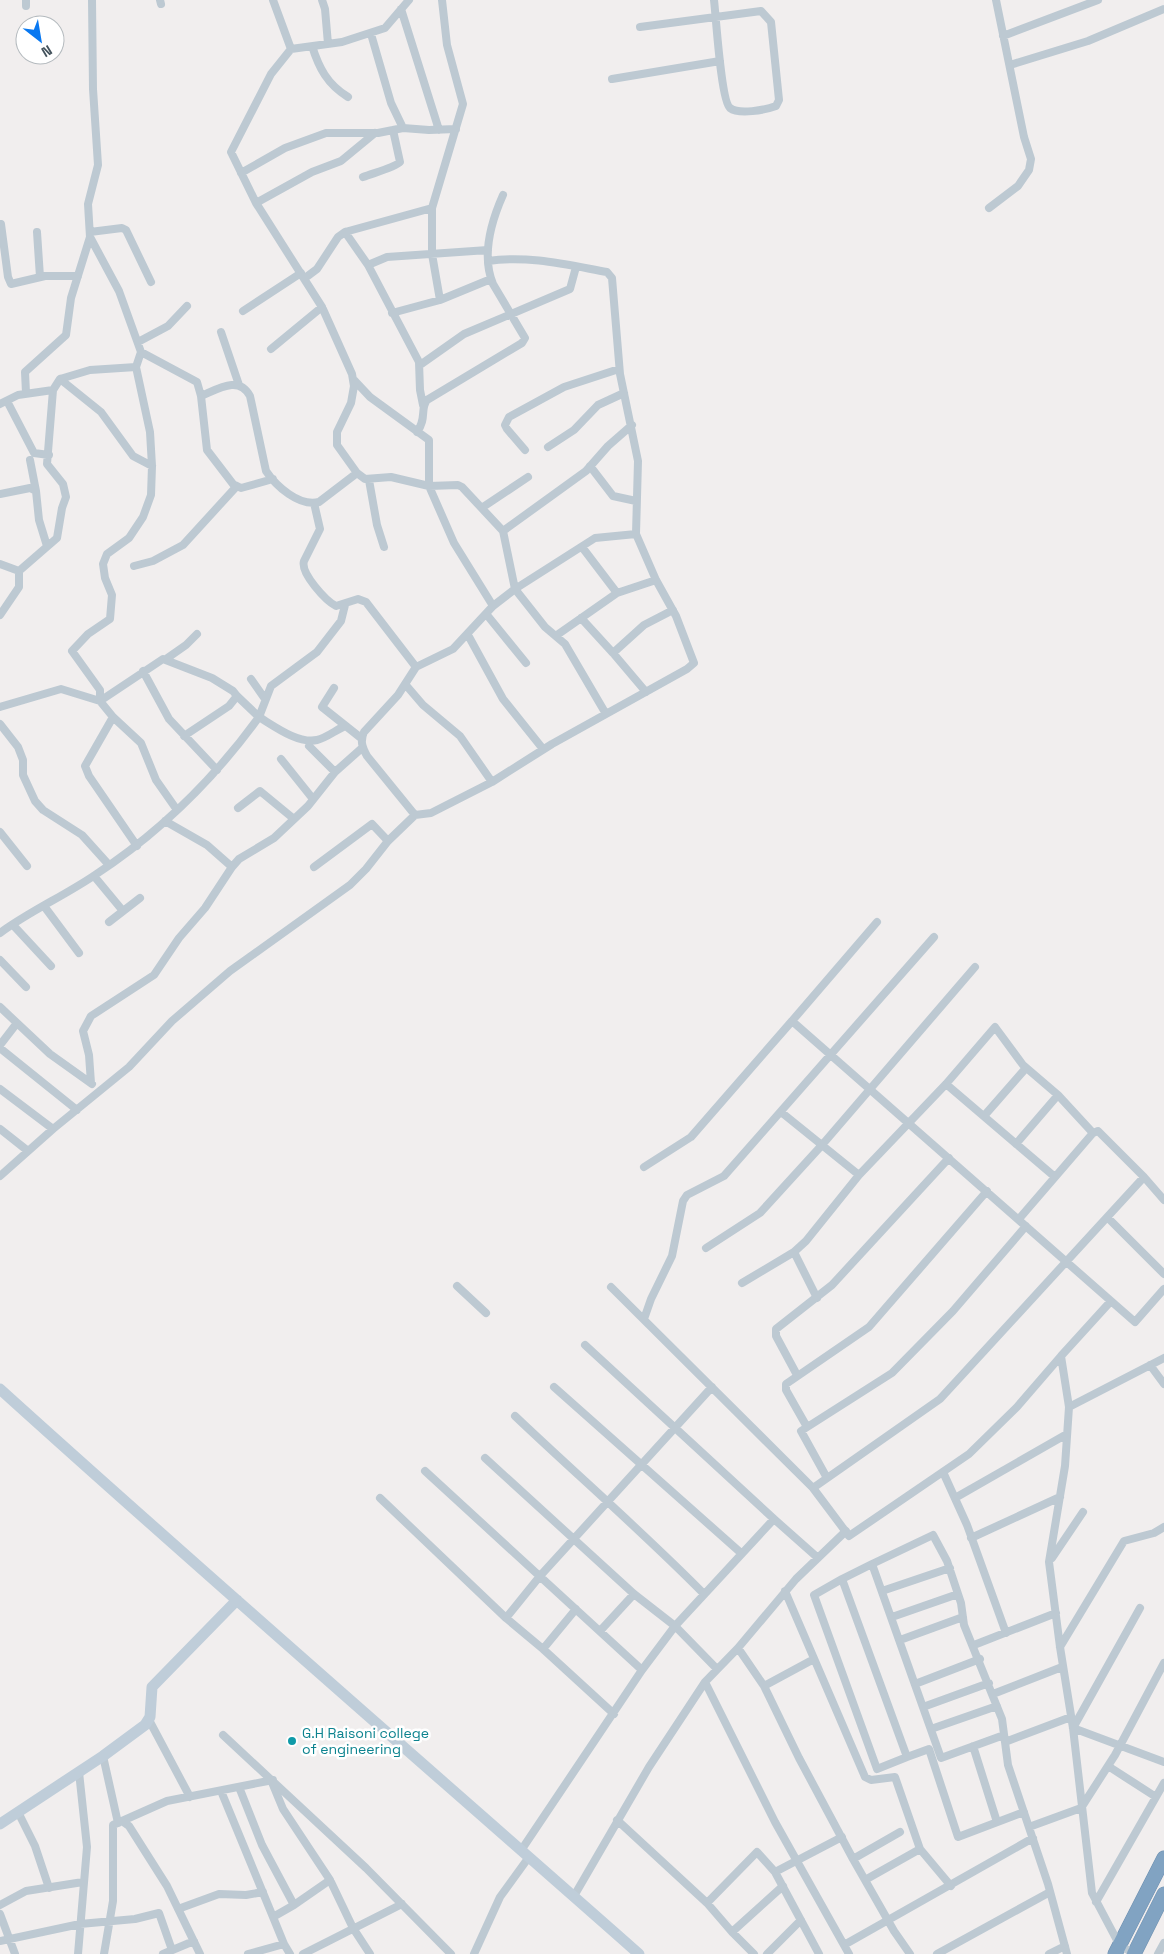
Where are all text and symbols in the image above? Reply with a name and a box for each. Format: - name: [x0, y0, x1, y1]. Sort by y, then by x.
- north arrow: [15, 15, 65, 65]
- text: N: [38, 41, 55, 61]
- place label: G.H Raisoni college of engineering: [302, 1724, 429, 1758]
- marker: G.H Raisoni college of engineering: [286, 1735, 298, 1747]

